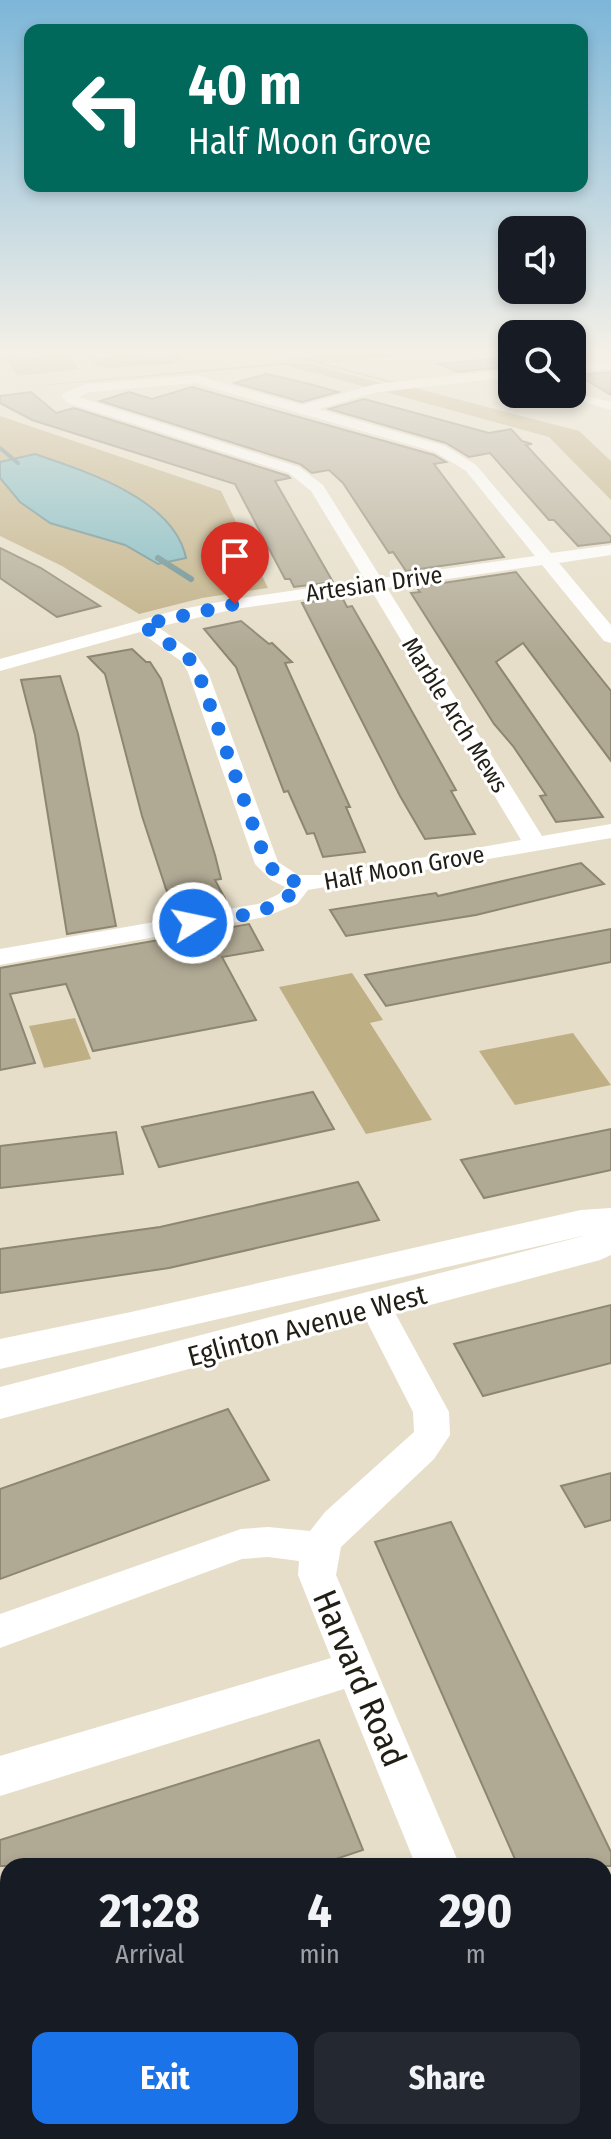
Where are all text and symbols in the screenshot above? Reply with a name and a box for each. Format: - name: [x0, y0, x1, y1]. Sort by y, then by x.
- text: 40 m: [188, 52, 302, 119]
- icon: left: [56, 56, 160, 160]
- text: Half Moon Grove: [188, 120, 432, 164]
- map controls: [498, 216, 586, 408]
- button: sound: [498, 216, 586, 304]
- button: search: [498, 320, 586, 408]
- pin: [201, 522, 269, 604]
- icon: arrive: [213, 534, 257, 578]
- street label: Artesian Drive: [304, 561, 444, 607]
- street label: Marble Arch Mews: [396, 632, 514, 798]
- street label: Half Moon Grove: [322, 840, 486, 896]
- position arrow: [151, 881, 235, 965]
- street label: Eglinton Avenue West: [184, 1277, 431, 1373]
- street label: Harvard Road: [304, 1584, 415, 1773]
- text: 21:28: [100, 1882, 200, 1940]
- text: 4: [307, 1882, 332, 1940]
- text: 290: [439, 1882, 512, 1940]
- text: Arrival: [115, 1939, 184, 1970]
- text: min: [300, 1939, 340, 1970]
- text: m: [466, 1939, 486, 1970]
- button: Exit: [32, 2032, 298, 2124]
- button: Share: [314, 2032, 580, 2124]

